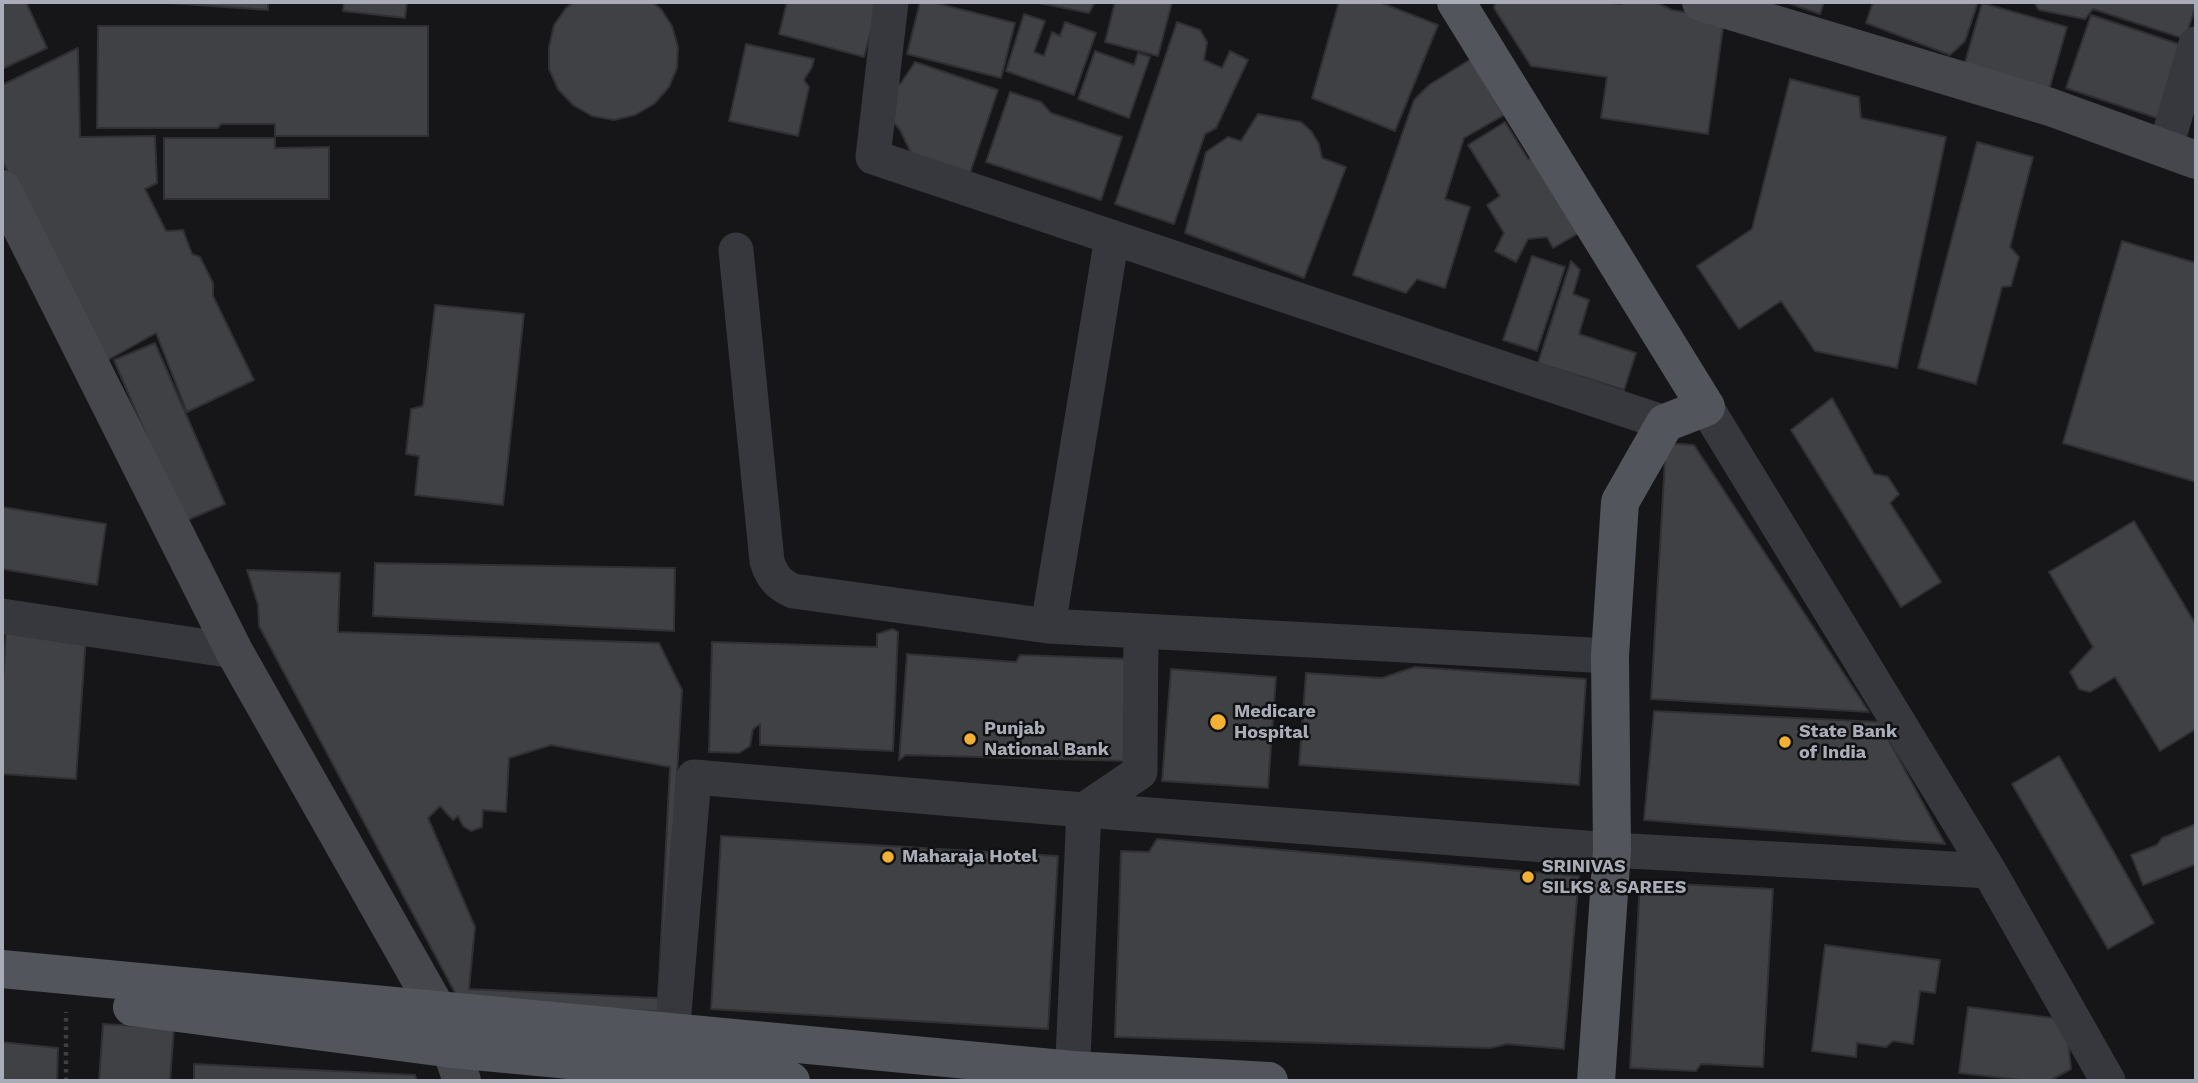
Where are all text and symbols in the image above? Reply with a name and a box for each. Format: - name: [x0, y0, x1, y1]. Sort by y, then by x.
- place label: Medicare Hospital: [1234, 701, 1316, 744]
- marker: Medicare Hospital: [1208, 712, 1228, 732]
- place label: Punjab National Bank: [984, 718, 1109, 760]
- place label: State Bank of India: [1799, 721, 1897, 764]
- marker: Punjab National Bank: [962, 731, 978, 747]
- marker: State Bank of India: [1777, 734, 1793, 750]
- place label: Maharaja Hotel: [902, 846, 1037, 868]
- marker: Maharaja Hotel: [880, 849, 896, 865]
- place label: SRINIVAS SILKS & SAREES: [1542, 856, 1686, 898]
- marker: SRINIVAS SILKS & SAREES: [1520, 869, 1536, 885]

